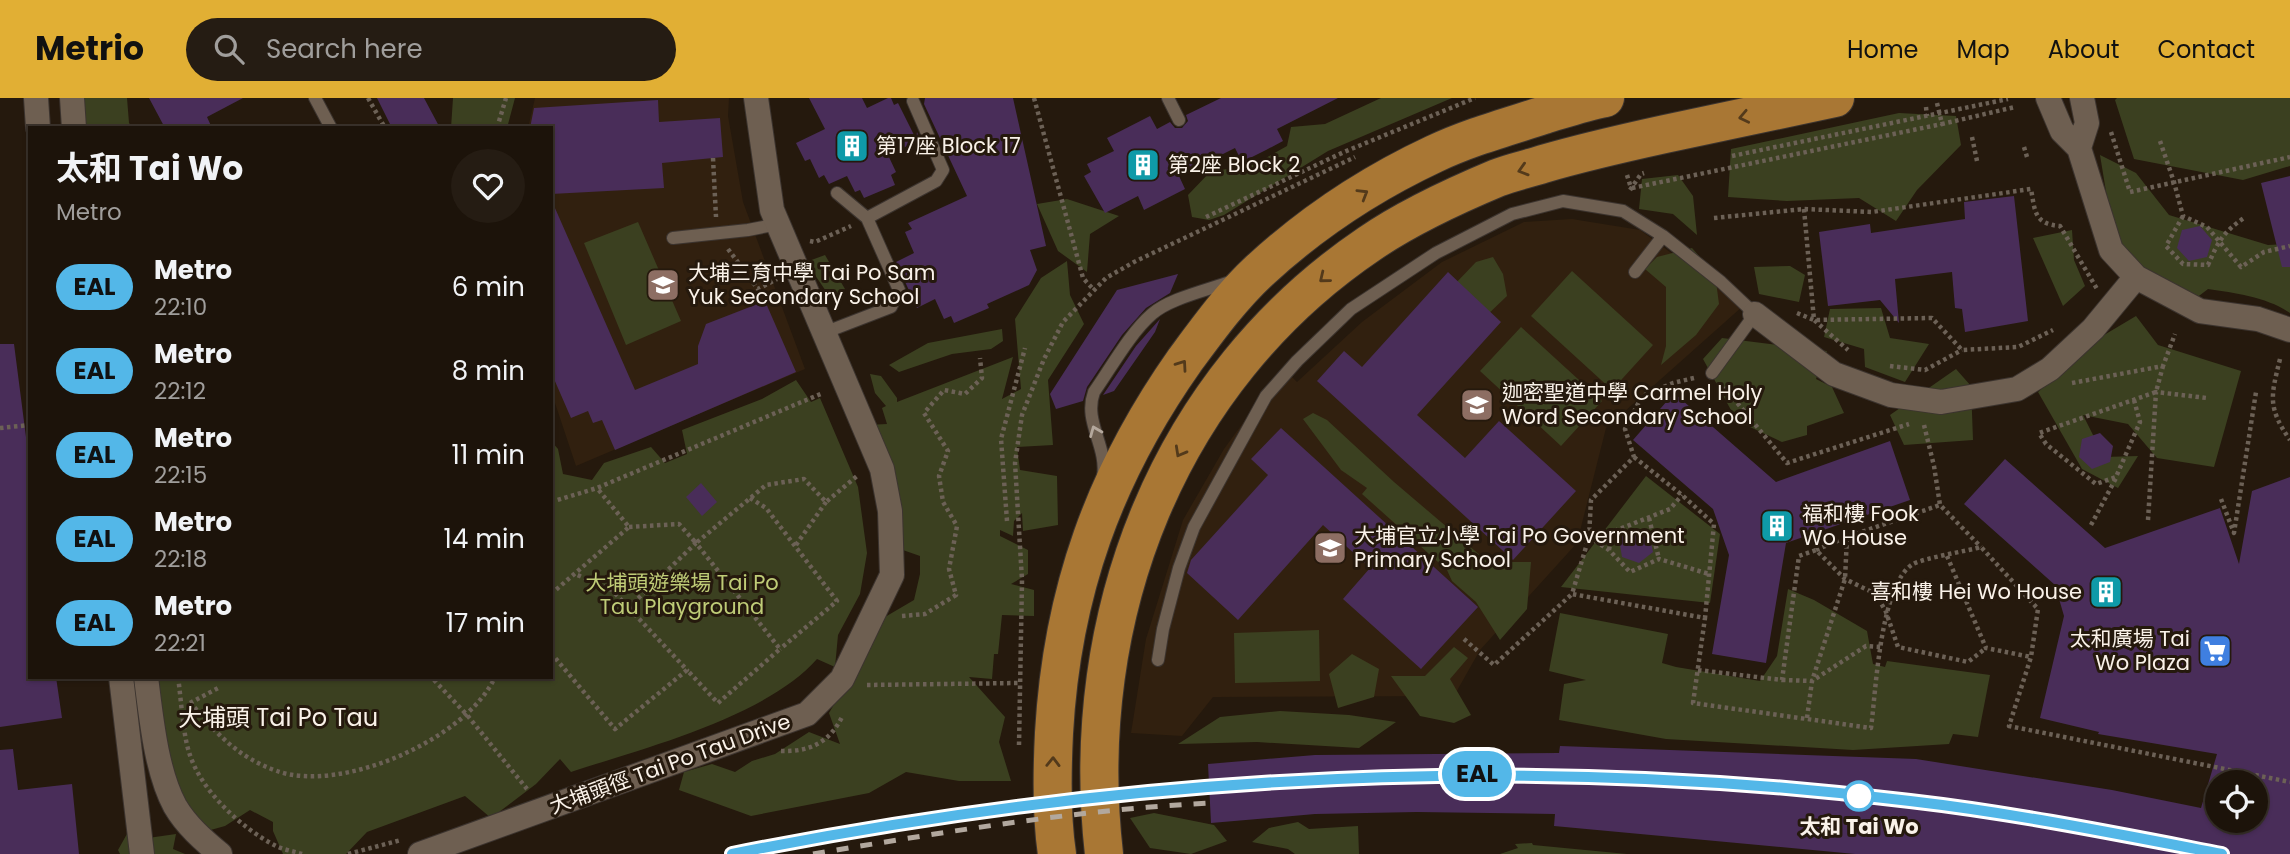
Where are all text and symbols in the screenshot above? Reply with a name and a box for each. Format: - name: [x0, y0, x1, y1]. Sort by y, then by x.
- search box: [186, 18, 676, 81]
- text: Metrio: [35, 25, 144, 72]
- icon: search: [210, 30, 248, 68]
- text: Search here: [266, 31, 423, 67]
- text: Home: [1847, 33, 1919, 66]
- text: Map: [1957, 33, 2010, 66]
- text: About: [2048, 33, 2119, 66]
- text: Contact: [2157, 33, 2255, 66]
- one-way arrow: [1738, 109, 1750, 124]
- building icon: 第17座 Block 17: [833, 127, 871, 165]
- place label: 第17座 Block 17: [876, 131, 1021, 160]
- text: 太和 Tai Wo: [56, 145, 243, 192]
- building icon: 第2座 Block 2: [1124, 146, 1162, 184]
- button: heart: [451, 149, 525, 223]
- place label: 第2座 Block 2: [1168, 150, 1300, 179]
- one-way arrow: [1517, 162, 1529, 177]
- one-way arrow: [1355, 189, 1368, 202]
- text: Metro: [56, 196, 122, 228]
- text: Metro: [154, 252, 232, 288]
- place label: 大埔三育中學 Tai Po Sam Yuk Secondary School: [688, 258, 935, 311]
- school or university icon: 大埔三育中學 Tai Po Sam Yuk Secondary School: [644, 266, 682, 304]
- text: 6 min: [452, 269, 525, 305]
- text: EAL: [73, 270, 116, 303]
- one-way arrow: [1320, 270, 1333, 282]
- text: 22:10: [154, 291, 207, 323]
- text: Metro: [154, 336, 232, 372]
- text: 8 min: [452, 353, 525, 389]
- text: EAL: [73, 354, 116, 387]
- one-way arrow: [1174, 360, 1186, 373]
- text: 22:12: [154, 375, 206, 407]
- place label: 迦密聖道中學 Carmel Holy Word Secondary School: [1502, 378, 1762, 431]
- school or university icon: 迦密聖道中學 Carmel Holy Word Secondary School: [1458, 386, 1496, 424]
- text: Metro: [154, 420, 232, 456]
- one-way arrow: [1089, 426, 1103, 438]
- text: 11 min: [452, 437, 525, 473]
- text: EAL: [73, 438, 116, 471]
- one-way arrow: [1175, 445, 1188, 457]
- text: 22:15: [154, 459, 207, 491]
- place label: 福和樓 Fook Wo House: [1802, 499, 1919, 552]
- text: Metro: [154, 504, 232, 540]
- building icon: 福和樓 Fook Wo House: [1758, 507, 1796, 545]
- text: 14 min: [444, 521, 525, 557]
- place label: 大埔官立小學 Tai Po Government Primary School: [1354, 521, 1685, 574]
- text: EAL: [73, 522, 116, 555]
- school or university icon: 大埔官立小學 Tai Po Government Primary School: [1311, 529, 1349, 567]
- text: 22:18: [154, 543, 207, 575]
- park label: 大埔頭遊樂場 Tai Po Tau Playground: [585, 568, 779, 621]
- building icon: 喜和樓 Hei Wo House: [2087, 573, 2125, 611]
- place label: 喜和樓 Hei Wo House: [1870, 577, 2082, 606]
- text: Metro: [154, 588, 232, 624]
- text: 17 min: [446, 605, 525, 641]
- text: EAL: [73, 606, 116, 639]
- place label: 太和廣場 Tai Wo Plaza: [2070, 624, 2190, 677]
- text: 22:21: [154, 627, 206, 659]
- supermarket icon: 太和廣場 Tai Wo Plaza: [2196, 632, 2234, 670]
- district label: 大埔頭 Tai Po Tau: [178, 701, 378, 734]
- street label: 大埔頭徑 Tai Po Tau Drive: [545, 706, 794, 821]
- line badge: EAL: [1437, 751, 1517, 797]
- one-way arrow: [1045, 756, 1061, 766]
- text: EAL: [1456, 757, 1498, 790]
- map controls: [2205, 770, 2268, 833]
- button: locate: [2205, 770, 2268, 833]
- marker: 太和 Tai Wo: [1844, 781, 1874, 811]
- place label: 太和 Tai Wo: [1799, 812, 1919, 841]

